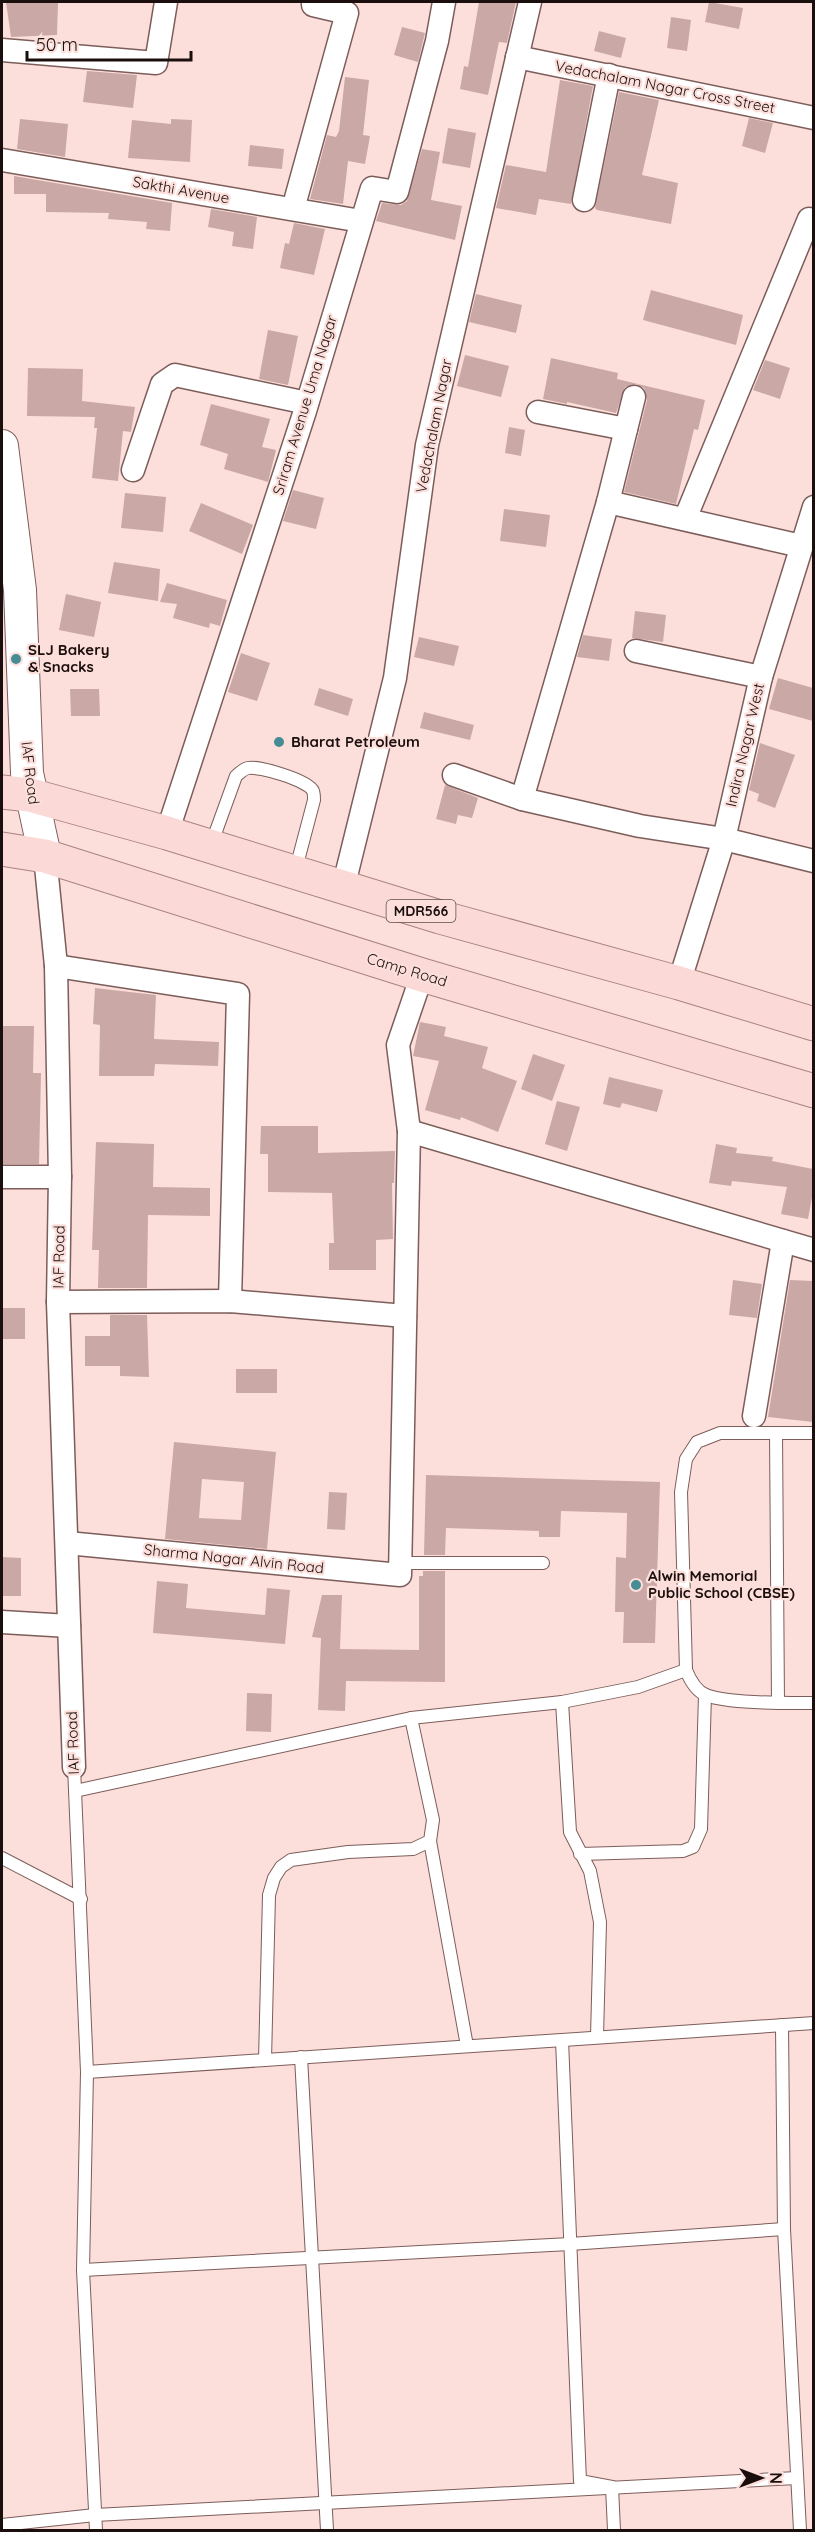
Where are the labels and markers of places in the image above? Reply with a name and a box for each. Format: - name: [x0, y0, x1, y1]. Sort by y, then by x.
- place label: SLJ Bakery & Snacks: [28, 640, 109, 676]
- marker: SLJ Bakery & Snacks: [9, 652, 23, 666]
- place label: Bharat Petroleum: [291, 732, 420, 751]
- marker: Bharat Petroleum: [272, 735, 286, 749]
- place label: Alwin Memorial Public School (CBSE): [648, 1566, 795, 1602]
- marker: Alwin Memorial Public School (CBSE): [629, 1578, 643, 1592]

